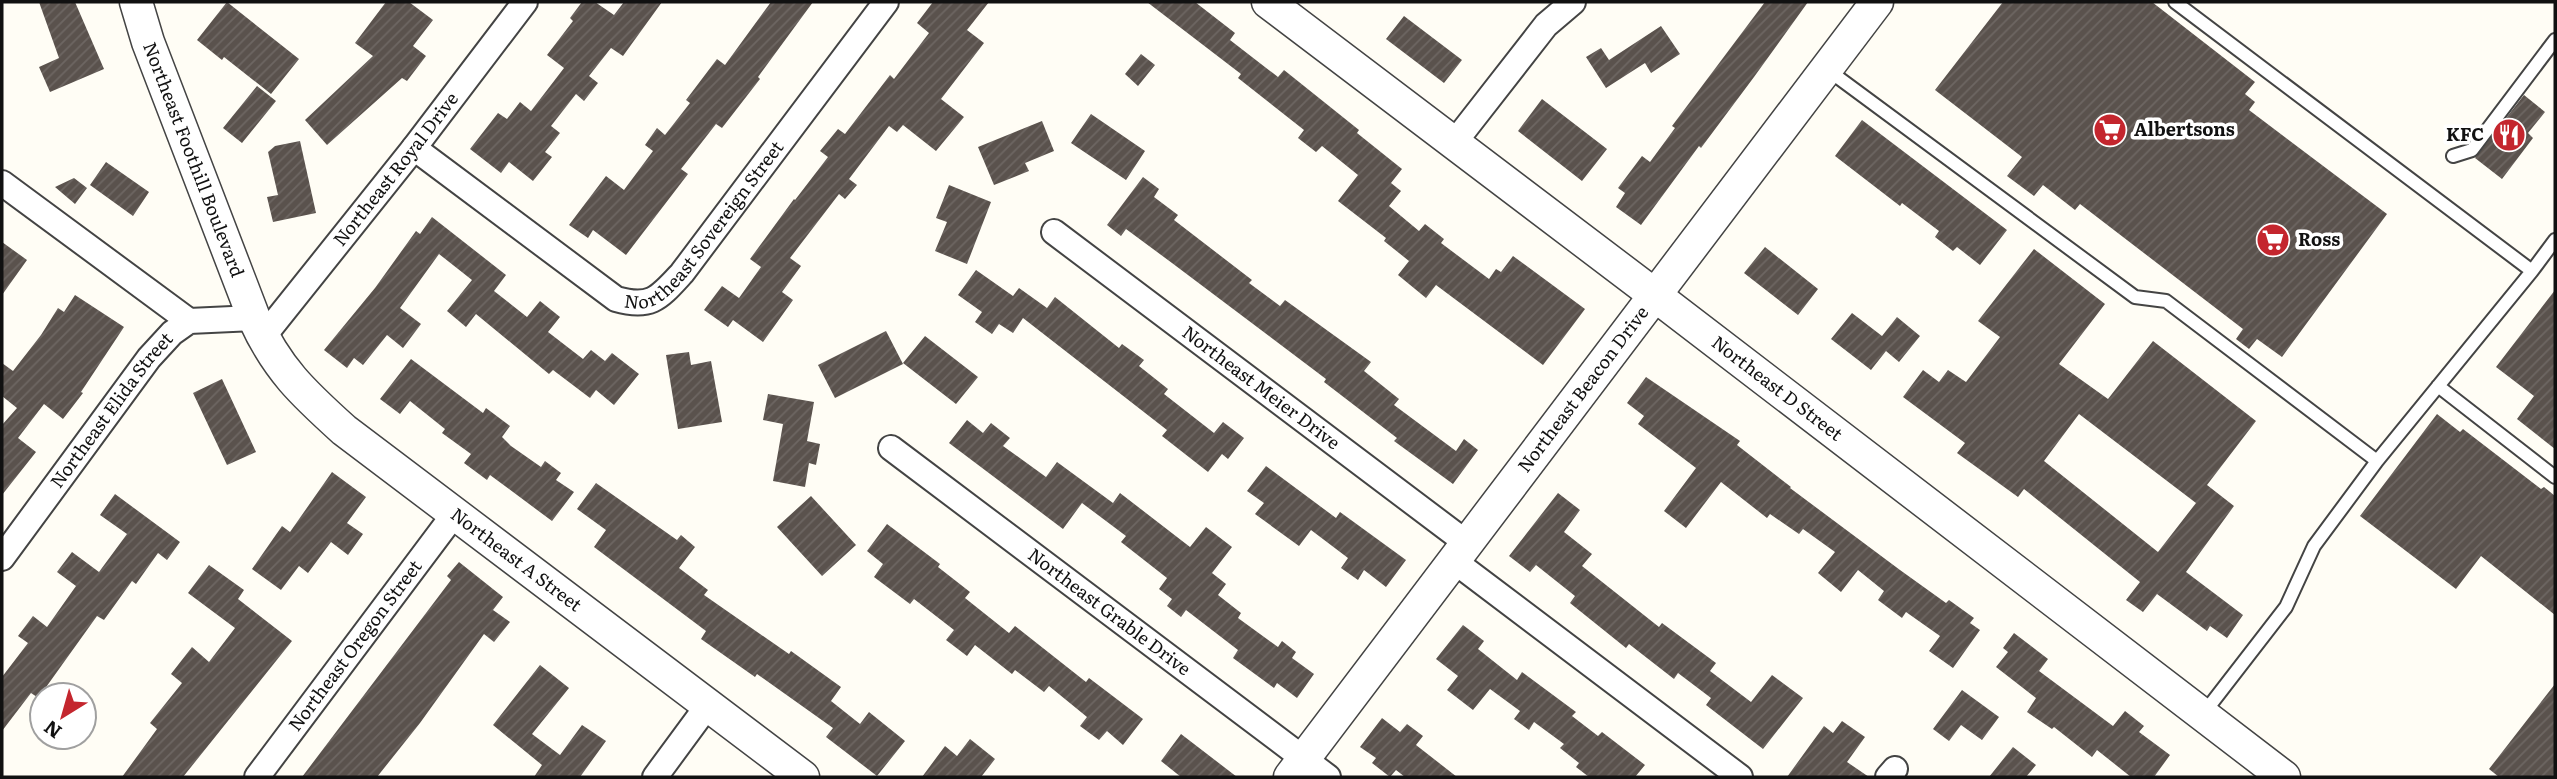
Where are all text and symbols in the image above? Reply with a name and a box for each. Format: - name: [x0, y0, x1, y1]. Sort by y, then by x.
- street label: Northeast Foothill Boulevard: [137, 38, 252, 281]
- street label: Northeast Royal Drive: [326, 86, 464, 251]
- supermarket icon: Albertsons: [2091, 111, 2129, 149]
- place label: Albertsons: [2134, 115, 2235, 142]
- restaurant icon: KFC: [2490, 116, 2528, 154]
- place label: KFC: [2446, 120, 2484, 147]
- street label: Northeast Sovereign Street: [623, 134, 790, 315]
- supermarket icon: Ross: [2254, 221, 2292, 259]
- place label: Ross: [2298, 225, 2340, 252]
- street label: Northeast Beacon Drive: [1510, 300, 1654, 478]
- street label: Northeast Meier Drive: [1177, 318, 1346, 455]
- street label: Northeast Elida Street: [43, 325, 179, 493]
- street label: Northeast D Street: [1706, 328, 1850, 447]
- street label: Northeast A Street: [446, 500, 589, 618]
- street label: Northeast Grable Drive: [1023, 541, 1197, 681]
- street label: Northeast Oregon Street: [281, 553, 428, 736]
- north arrow: [28, 681, 98, 751]
- text: N: [37, 714, 67, 746]

